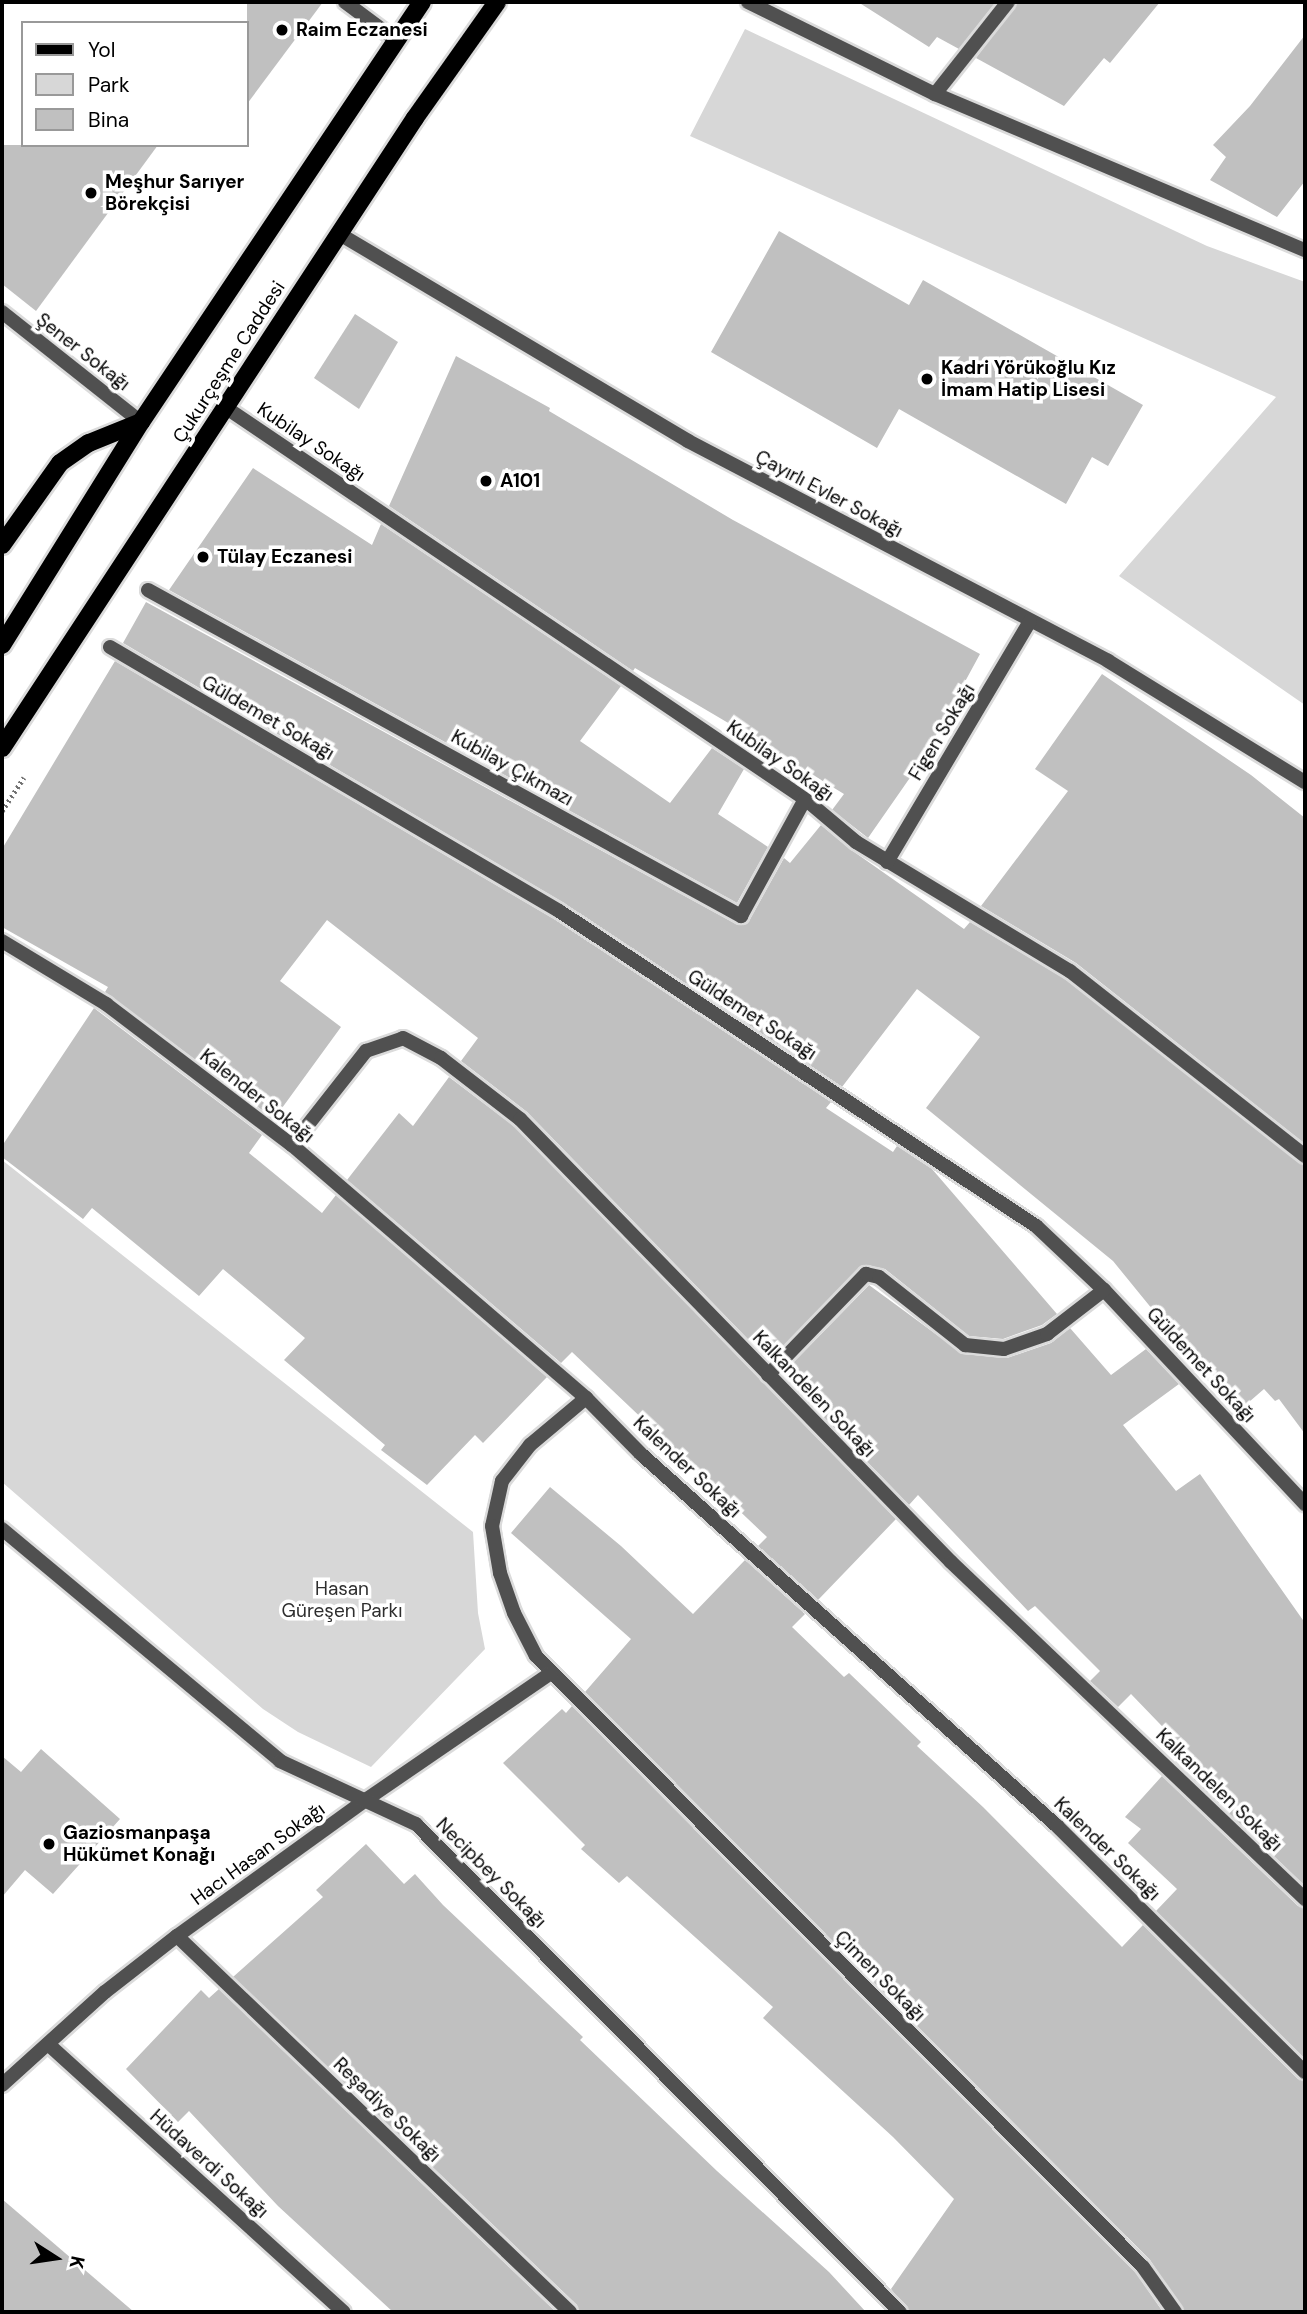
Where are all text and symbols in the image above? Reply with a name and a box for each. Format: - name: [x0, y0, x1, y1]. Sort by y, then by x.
- place label: Raim Eczanesi: [296, 19, 428, 41]
- legend: [21, 21, 248, 147]
- marker: Raim Eczanesi: [274, 22, 290, 38]
- text: Yol: [88, 36, 116, 64]
- text: Park: [88, 71, 129, 99]
- text: Bina: [88, 106, 129, 134]
- place label: Meşhur Sarıyer Börekçisi: [105, 171, 244, 215]
- marker: Meşhur Sarıyer Börekçisi: [83, 185, 99, 201]
- street label: Çukurçeşme Caddesi: [168, 277, 290, 447]
- street label: Şener Sokağı: [32, 308, 134, 396]
- place label: Kadri Yörükoğlu Kız İmam Hatip Lisesi: [941, 357, 1116, 401]
- marker: Kadri Yörükoğlu Kız İmam Hatip Lisesi: [919, 371, 935, 387]
- street label: Kubilay Sokağı: [253, 398, 369, 486]
- street label: Çayırlı Evler Sokağı: [751, 445, 907, 543]
- place label: A101: [500, 470, 540, 492]
- marker: A101: [478, 473, 494, 489]
- place label: Tülay Eczanesi: [217, 546, 352, 568]
- marker: Tülay Eczanesi: [195, 549, 211, 565]
- street label: Güldemet Sokağı: [198, 671, 338, 765]
- street label: Figen Sokağı: [904, 680, 980, 784]
- street label: Kubilay Sokağı: [722, 716, 838, 806]
- street label: Kubilay Çıkmazı: [447, 725, 577, 811]
- street label: Güldemet Sokağı: [683, 965, 821, 1065]
- street label: Kalender Sokağı: [195, 1044, 319, 1148]
- street label: Güldemet Sokağı: [1142, 1303, 1260, 1427]
- street label: Kalkandelen Sokağı: [748, 1326, 880, 1462]
- street label: Kalender Sokağı: [629, 1411, 745, 1523]
- park label: Hasan Güreşen Parkı: [282, 1578, 402, 1622]
- street label: Kalkandelen Sokağı: [1151, 1724, 1287, 1856]
- street label: Kalender Sokağı: [1049, 1793, 1165, 1905]
- street label: Hacı Hasan Sokağı: [187, 1798, 329, 1910]
- street label: Necipbey Sokağı: [431, 1813, 551, 1933]
- place label: Gaziosmanpaşa Hükümet Konağı: [63, 1822, 215, 1866]
- marker: Gaziosmanpaşa Hükümet Konağı: [41, 1836, 57, 1852]
- street label: Çimen Sokağı: [830, 1926, 930, 2026]
- street label: Reşadiye Sokağı: [329, 2053, 445, 2167]
- street label: Hüdaverdi Sokağı: [145, 2105, 273, 2223]
- north arrow: [21, 2223, 91, 2293]
- text: K: [64, 2254, 91, 2271]

